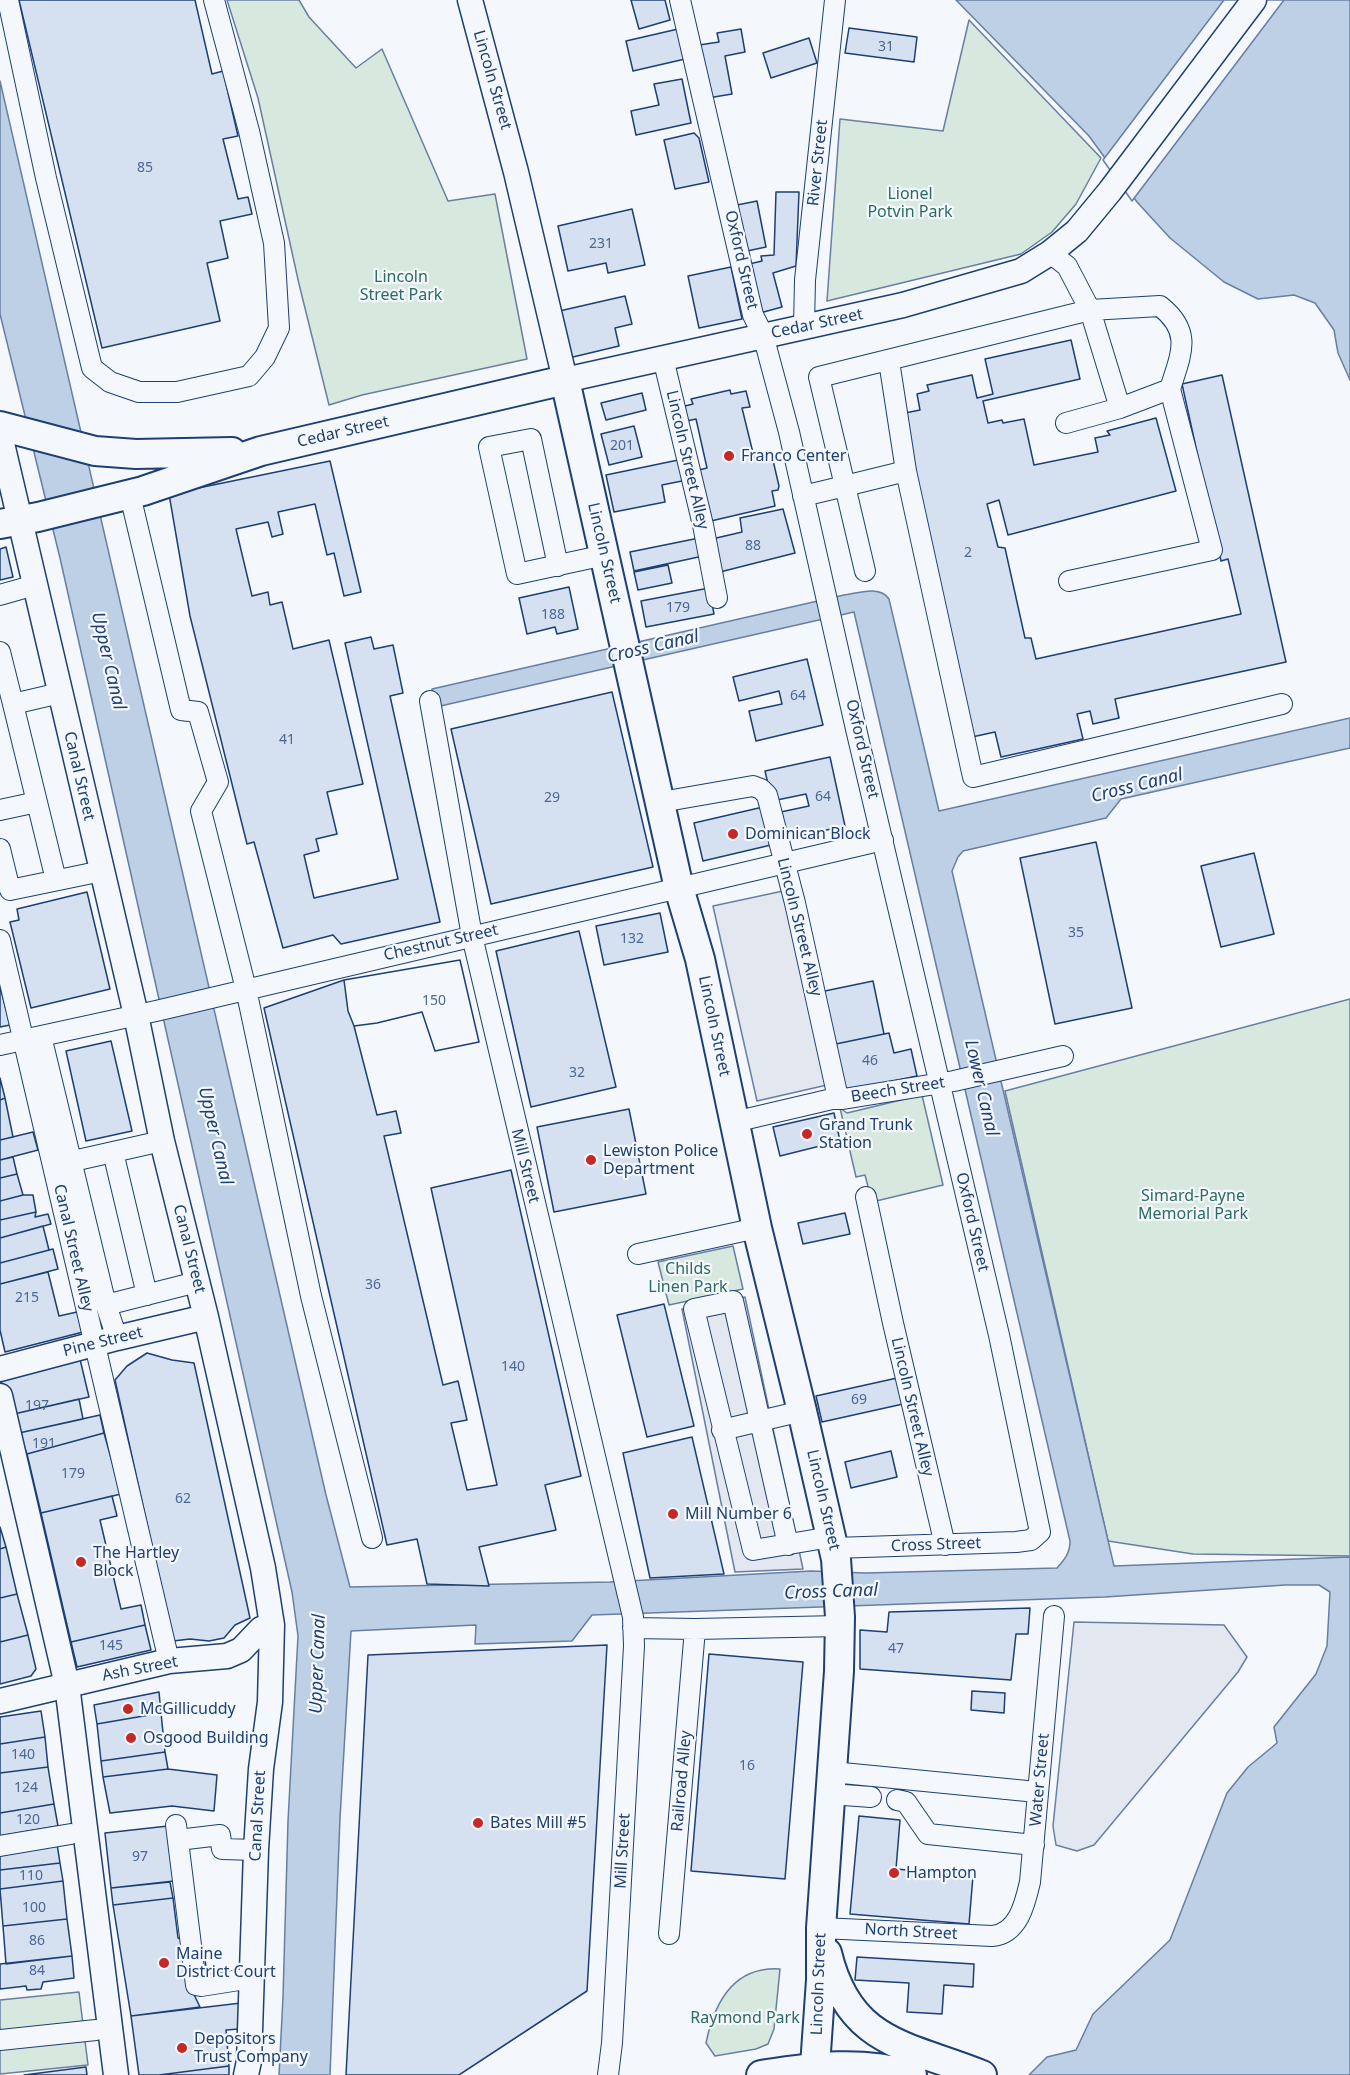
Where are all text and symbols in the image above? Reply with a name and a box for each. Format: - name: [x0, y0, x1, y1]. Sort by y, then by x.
- street label: Lincoln Street: [469, 28, 515, 132]
- house number: 31: [878, 39, 894, 55]
- street label: River Street: [804, 119, 832, 207]
- house number: 85: [137, 160, 153, 176]
- park label: Lionel Potvin Park: [867, 184, 953, 222]
- street label: Oxford Street: [720, 209, 762, 311]
- house number: 231: [589, 236, 613, 252]
- park label: Lincoln Street Park: [360, 267, 442, 305]
- street label: Cedar Street: [769, 305, 865, 343]
- street label: Lincoln Street Alley: [662, 389, 712, 531]
- street label: Cedar Street: [295, 412, 391, 452]
- house number: 201: [610, 438, 634, 454]
- place label: Franco Center: [741, 446, 846, 466]
- marker: Franco Center: [722, 449, 736, 463]
- street label: Lincoln Street: [583, 501, 625, 605]
- house number: 88: [745, 538, 761, 554]
- house number: 2: [964, 545, 972, 561]
- house number: 179: [666, 600, 690, 616]
- house number: 188: [541, 607, 565, 623]
- water label: Upper Canal: [86, 610, 130, 712]
- water label: Cross Canal: [605, 626, 701, 668]
- house number: 64: [790, 688, 806, 704]
- street label: Oxford Street: [841, 698, 883, 800]
- street label: Canal Street: [59, 730, 99, 822]
- house number: 41: [279, 732, 295, 748]
- water label: Cross Canal: [1089, 764, 1185, 808]
- house number: 64: [815, 789, 831, 805]
- house number: 29: [544, 790, 560, 806]
- place label: Dominican Block: [745, 824, 871, 844]
- marker: Dominican Block: [726, 827, 740, 841]
- street label: Lincoln Street Alley: [772, 856, 826, 998]
- street label: Chestnut Street: [382, 921, 500, 965]
- house number: 35: [1068, 925, 1084, 941]
- house number: 132: [620, 931, 644, 947]
- street label: Lincoln Street: [694, 974, 734, 1078]
- house number: 150: [422, 993, 446, 1009]
- water label: Lower Canal: [959, 1038, 1003, 1138]
- house number: 46: [862, 1053, 878, 1069]
- house number: 32: [569, 1065, 585, 1081]
- street label: Beech Street: [850, 1073, 946, 1107]
- water label: Upper Canal: [193, 1085, 237, 1187]
- place label: Grand Trunk Station: [819, 1115, 913, 1153]
- street label: Mill Street: [507, 1127, 543, 1205]
- marker: Grand Trunk Station: [800, 1127, 814, 1141]
- place label: Lewiston Police Department: [603, 1141, 718, 1179]
- marker: Lewiston Police Department: [584, 1153, 598, 1167]
- street label: Oxford Street: [951, 1171, 993, 1273]
- street label: Canal Street Alley: [49, 1182, 97, 1314]
- park label: Simard-Payne Memorial Park: [1138, 1186, 1248, 1224]
- street label: Canal Street: [169, 1203, 209, 1295]
- park label: Childs Linen Park: [648, 1259, 728, 1297]
- house number: 36: [365, 1277, 381, 1293]
- house number: 215: [15, 1290, 39, 1306]
- street label: Pine Street: [61, 1323, 145, 1361]
- street label: Lincoln Street Alley: [887, 1336, 937, 1478]
- house number: 140: [501, 1359, 525, 1375]
- house number: 69: [851, 1392, 867, 1408]
- house number: 197: [25, 1398, 49, 1414]
- house number: 191: [32, 1436, 56, 1452]
- street label: Lincoln Street: [802, 1448, 844, 1552]
- house number: 179: [61, 1466, 85, 1482]
- house number: 62: [175, 1491, 191, 1507]
- place label: Mill Number 6: [685, 1504, 792, 1524]
- marker: Mill Number 6: [666, 1507, 680, 1521]
- street label: Cross Street: [891, 1534, 981, 1556]
- place label: The Hartley Block: [93, 1543, 179, 1581]
- marker: The Hartley Block: [74, 1555, 88, 1569]
- water label: Cross Canal: [784, 1580, 878, 1604]
- water label: Upper Canal: [305, 1614, 331, 1714]
- house number: 145: [99, 1638, 123, 1654]
- house number: 47: [888, 1641, 904, 1657]
- street label: Ash Street: [101, 1652, 179, 1686]
- place label: McGillicuddy: [140, 1699, 236, 1719]
- marker: McGillicuddy: [121, 1702, 135, 1716]
- place label: Osgood Building: [143, 1728, 269, 1748]
- street label: Railroad Alley: [668, 1730, 696, 1832]
- marker: Osgood Building: [124, 1731, 138, 1745]
- street label: Water Street: [1026, 1732, 1054, 1828]
- house number: 140: [11, 1747, 35, 1763]
- house number: 16: [739, 1758, 755, 1774]
- street label: Canal Street: [246, 1770, 270, 1862]
- house number: 124: [14, 1780, 38, 1796]
- house number: 120: [16, 1812, 40, 1828]
- place label: Bates Mill #5: [490, 1813, 587, 1833]
- street label: Mill Street: [611, 1813, 635, 1889]
- marker: Bates Mill #5: [471, 1816, 485, 1830]
- house number: 97: [132, 1849, 148, 1865]
- place label: Hampton: [906, 1863, 977, 1883]
- marker: Hampton: [887, 1866, 901, 1880]
- house number: 110: [19, 1868, 43, 1884]
- house number: 100: [22, 1900, 46, 1916]
- street label: North Street: [864, 1920, 958, 1944]
- street label: Lincoln Street: [808, 1932, 830, 2036]
- house number: 86: [29, 1933, 45, 1949]
- place label: Maine District Court: [176, 1944, 276, 1982]
- marker: Maine District Court: [157, 1956, 171, 1970]
- house number: 84: [29, 1963, 45, 1979]
- park label: Raymond Park: [690, 2008, 800, 2028]
- place label: Depositors Trust Company: [194, 2029, 308, 2067]
- marker: Depositors Trust Company: [175, 2041, 189, 2055]

